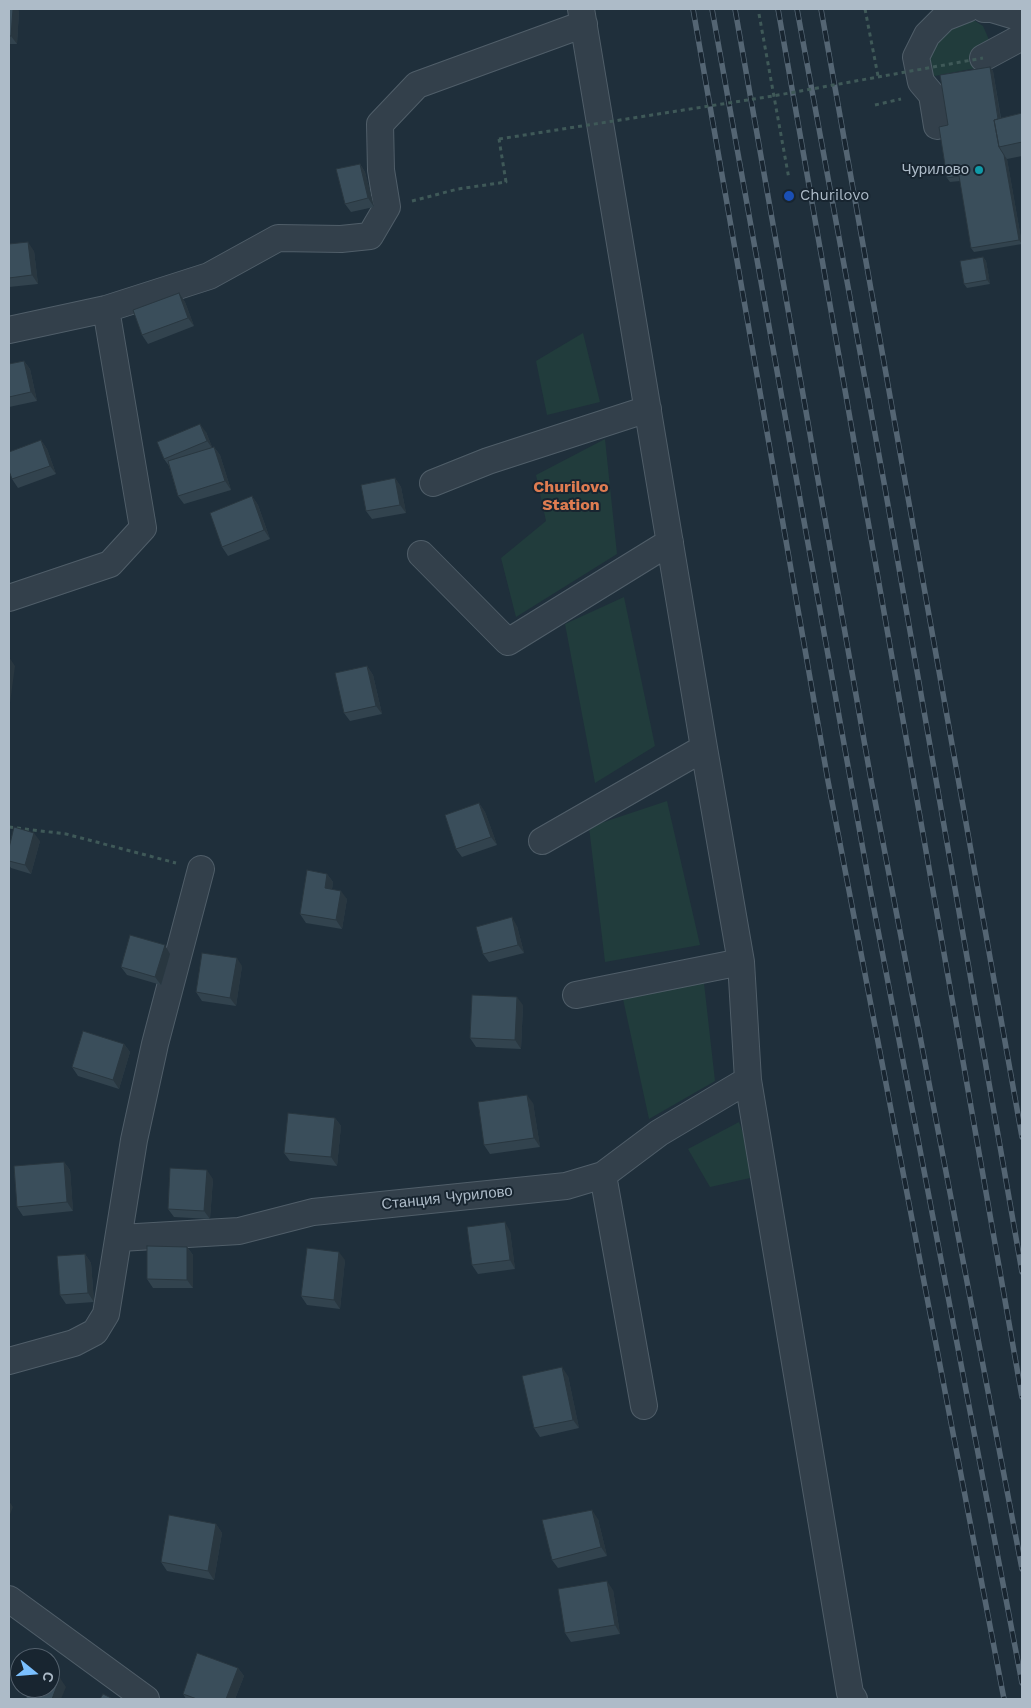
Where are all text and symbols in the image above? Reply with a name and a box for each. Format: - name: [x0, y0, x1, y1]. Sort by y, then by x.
- place label: Чурилово: [902, 161, 969, 179]
- marker: Чурилово: [973, 164, 985, 176]
- place label: Churilovo: [800, 187, 869, 205]
- marker: Churilovo: [782, 189, 796, 203]
- district label: Churilovo Station: [533, 477, 609, 515]
- street label: Станция Чурилово: [381, 1182, 513, 1214]
- north arrow: [10, 1648, 60, 1698]
- text: С: [39, 1670, 58, 1684]

